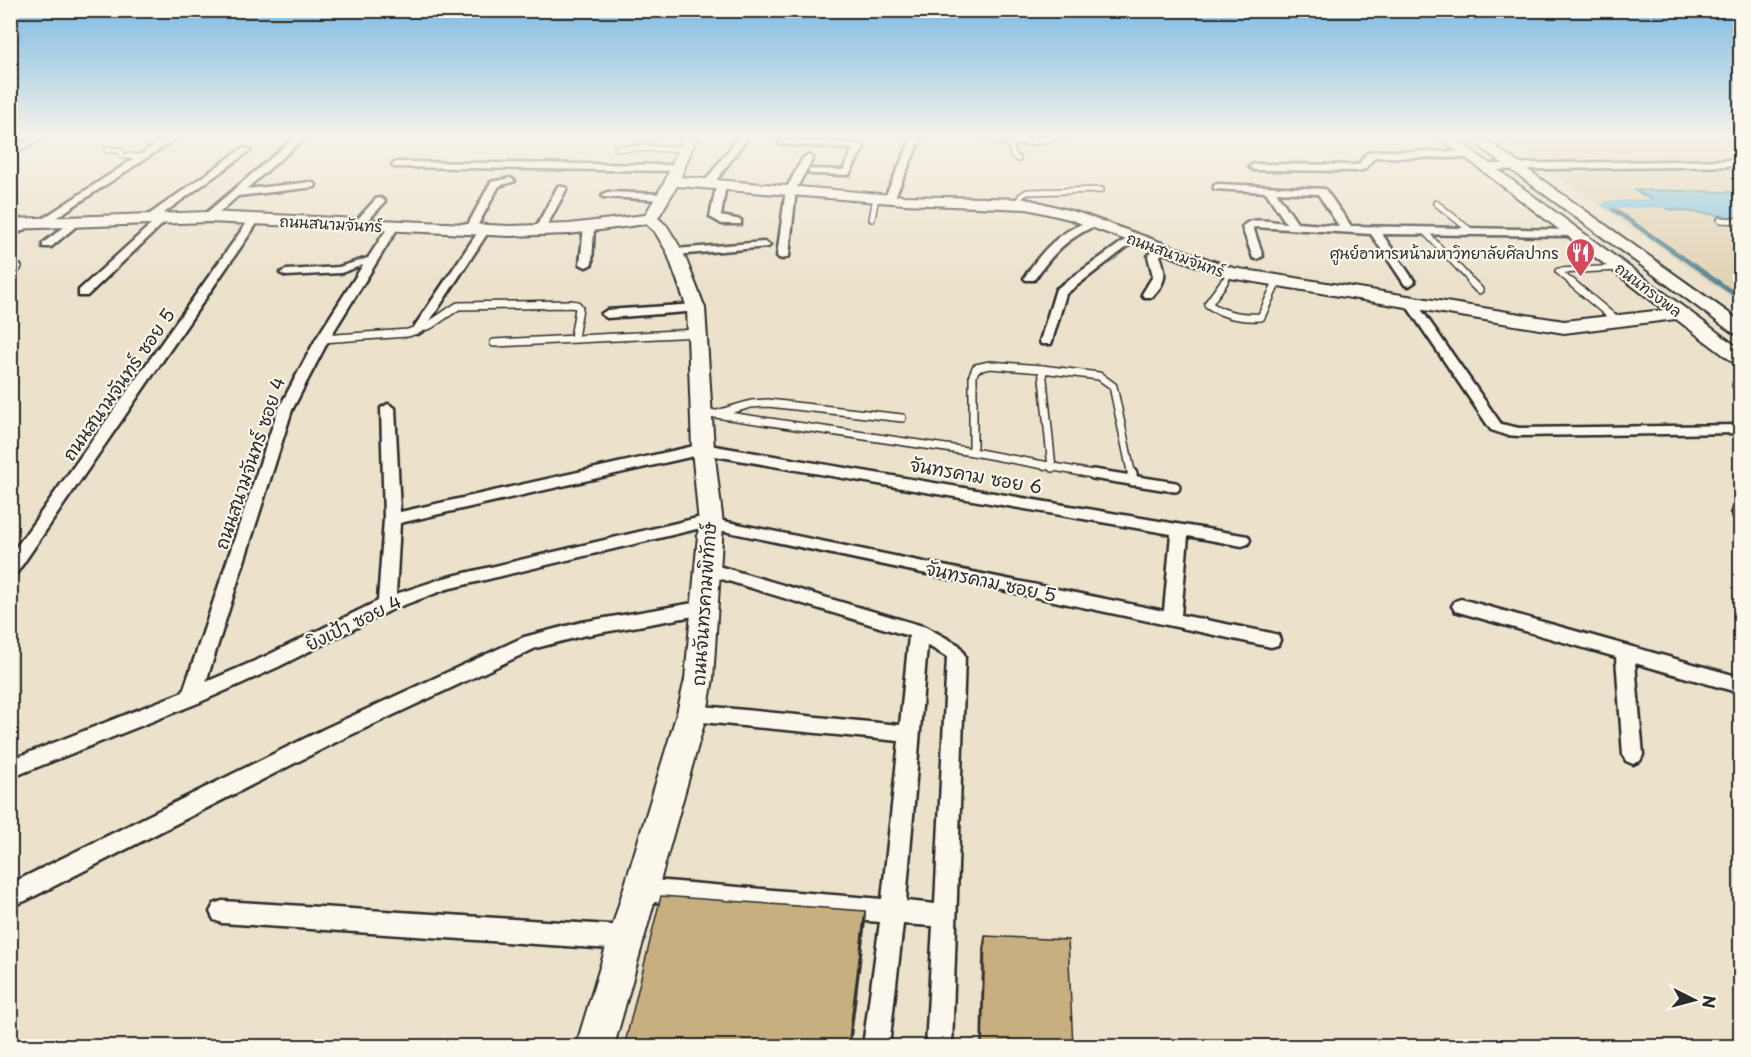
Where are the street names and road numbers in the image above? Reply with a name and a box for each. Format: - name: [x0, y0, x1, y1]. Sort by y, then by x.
- street label: ถนนสนามจันทร์: [279, 209, 384, 237]
- street label: ถนนสนามจันทร์: [1124, 226, 1229, 283]
- street label: ถนนทรงพล: [1611, 256, 1687, 322]
- street label: ถนนสนามจันทร์ ซอย 5: [55, 302, 181, 466]
- street label: ถนนสนามจันทร์ ซอย 4: [207, 373, 291, 553]
- street label: จันทรคาม ซอย 6: [908, 450, 1044, 500]
- street label: ถนนจันทรคามพิทักษ์: [684, 520, 722, 687]
- street label: จันทรคาม ซอย 5: [923, 554, 1059, 608]
- street label: ยิงเป้า ซอย 4: [300, 587, 406, 657]

